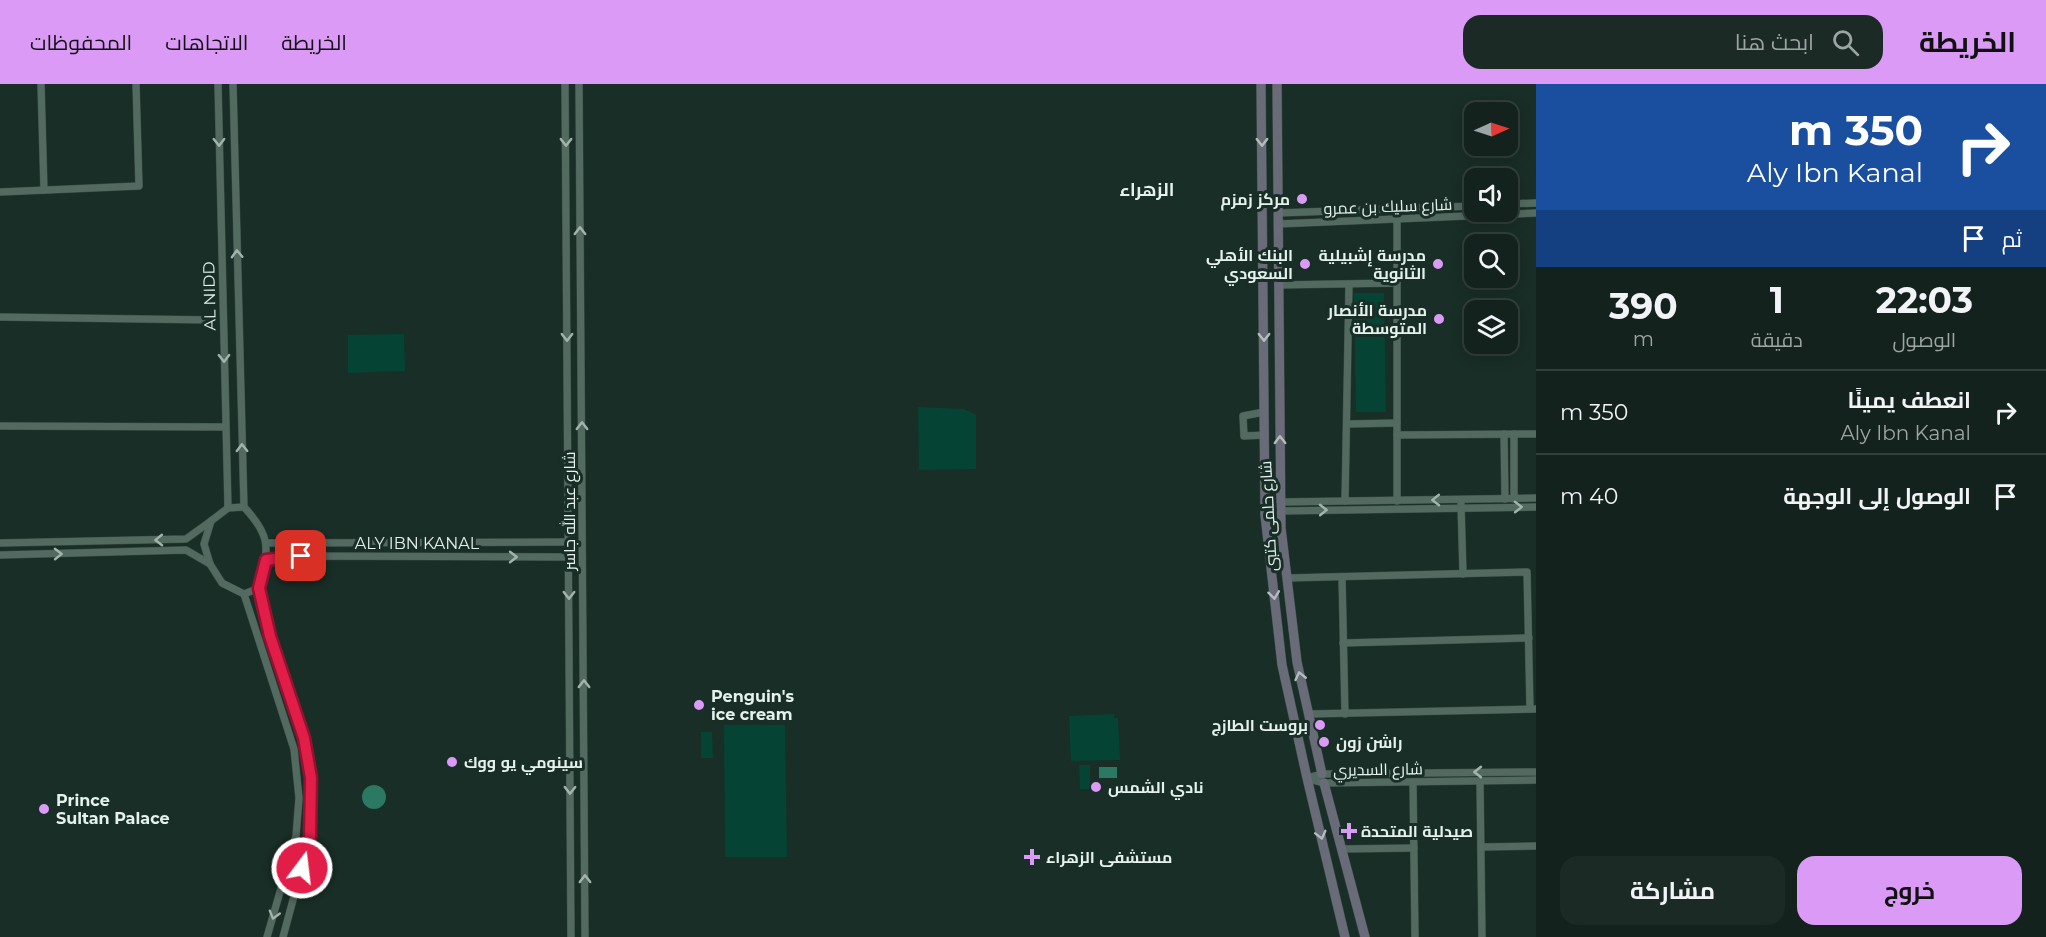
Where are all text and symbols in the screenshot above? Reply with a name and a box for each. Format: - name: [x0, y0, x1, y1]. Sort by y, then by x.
- search box: [1463, 15, 1883, 69]
- text: الخريطة: [1919, 25, 2016, 59]
- icon: search: [1829, 26, 1862, 59]
- text: ابحث هنا: [1735, 29, 1814, 56]
- text: المحفوظات: [30, 30, 132, 55]
- text: الاتجاهات: [165, 30, 248, 55]
- text: الخريطة: [281, 30, 347, 55]
- north arrow: [1464, 102, 1518, 156]
- map controls: [1464, 102, 1518, 354]
- text: 350 m: [1789, 104, 1923, 156]
- icon: right: [1944, 108, 2022, 186]
- one-way arrow: [213, 138, 225, 147]
- one-way arrow: [560, 138, 572, 147]
- one-way arrow: [1256, 138, 1268, 147]
- text: Aly Ibn Kanal: [1747, 156, 1923, 189]
- button: sound: [1464, 168, 1518, 222]
- district label: الزهراء: [1120, 179, 1174, 201]
- place label: مركز زمزم: [1221, 190, 1290, 211]
- marker: مركز زمزم: [1295, 192, 1309, 206]
- street label: شارع سليك بن عمرو: [1323, 195, 1453, 220]
- icon: arrive: [1957, 222, 1990, 255]
- one-way arrow: [574, 226, 586, 235]
- text: ثم: [2002, 226, 2022, 253]
- button: search: [1464, 234, 1518, 288]
- place label: البنك الأهلي السعودي: [1206, 246, 1293, 286]
- place label: مدرسة إشبيلية الثانوية: [1319, 246, 1426, 283]
- one-way arrow: [231, 249, 243, 258]
- marker: البنك الأهلي السعودي: [1298, 257, 1312, 271]
- marker: مدرسة إشبيلية الثانوية: [1431, 257, 1445, 271]
- street label: AL NIDD: [199, 261, 220, 331]
- text: 1: [1770, 278, 1784, 322]
- text: 22:03: [1876, 278, 1973, 322]
- text: 390: [1609, 284, 1678, 328]
- button: layers: [1464, 300, 1518, 354]
- place label: مدرسة الأنصار المتوسطة: [1327, 301, 1427, 338]
- marker: مدرسة الأنصار المتوسطة: [1432, 312, 1446, 326]
- text: m: [1633, 327, 1654, 351]
- text: دقيقة: [1751, 328, 1803, 352]
- text: الوصول: [1892, 328, 1956, 352]
- one-way arrow: [561, 333, 573, 342]
- one-way arrow: [1258, 333, 1270, 342]
- one-way arrow: [217, 354, 230, 363]
- text: انعطف يمينًا: [1847, 387, 1971, 414]
- icon: right: [1989, 396, 2022, 429]
- text: 350 m: [1560, 399, 1628, 426]
- one-way arrow: [576, 421, 588, 430]
- text: Aly Ibn Kanal: [1840, 421, 1971, 445]
- one-way arrow: [1274, 436, 1286, 445]
- one-way arrow: [236, 444, 248, 453]
- street label: شارع عبد الله جاسر: [559, 452, 581, 571]
- street label: شارع حلمى كتبى: [1256, 460, 1283, 572]
- icon: arrive: [1989, 480, 2022, 513]
- text: 40 m: [1560, 483, 1618, 510]
- text: الوصول إلى الوجهة: [1783, 483, 1971, 510]
- one-way arrow: [1431, 494, 1440, 506]
- one-way arrow: [1513, 501, 1522, 513]
- one-way arrow: [1318, 504, 1327, 516]
- pin: [275, 530, 326, 581]
- one-way arrow: [154, 533, 163, 546]
- street label: ALY IBN KANAL: [355, 534, 480, 553]
- icon: arrive: [284, 539, 317, 572]
- one-way arrow: [54, 547, 63, 560]
- one-way arrow: [508, 551, 517, 563]
- one-way arrow: [1267, 590, 1280, 600]
- one-way arrow: [563, 591, 575, 600]
- one-way arrow: [1294, 671, 1307, 681]
- one-way arrow: [577, 679, 590, 688]
- place label: Penguin's ice cream: [711, 687, 794, 724]
- marker: Penguin's ice cream: [692, 698, 706, 712]
- place label: بروست الطازج: [1211, 716, 1308, 736]
- marker: بروست الطازج: [1313, 718, 1327, 732]
- place label: راشن زون: [1336, 733, 1403, 752]
- marker: راشن زون: [1317, 735, 1331, 749]
- place label: سينومي يو ووك: [464, 753, 583, 775]
- marker: سينومي يو ووك: [445, 755, 459, 769]
- street label: شارع السديري: [1333, 759, 1423, 784]
- one-way arrow: [1473, 766, 1482, 779]
- place label: نادي الشمس: [1108, 778, 1204, 800]
- marker: نادي الشمس: [1089, 780, 1103, 794]
- one-way arrow: [564, 786, 576, 795]
- place label: Prince Sultan Palace: [56, 791, 170, 828]
- marker: Prince Sultan Palace: [37, 802, 51, 816]
- place label: صيدلية المتحدة: [1361, 822, 1473, 841]
- marker: صيدلية المتحدة: [1342, 824, 1356, 838]
- one-way arrow: [1313, 830, 1326, 840]
- position arrow: [270, 836, 334, 900]
- marker: مستشفى الزهراء: [1023, 848, 1041, 866]
- place label: مستشفى الزهراء: [1046, 848, 1172, 867]
- button: مشاركة: [1560, 856, 1785, 925]
- button: خروج: [1797, 856, 2022, 925]
- one-way arrow: [579, 874, 591, 883]
- one-way arrow: [269, 909, 281, 919]

